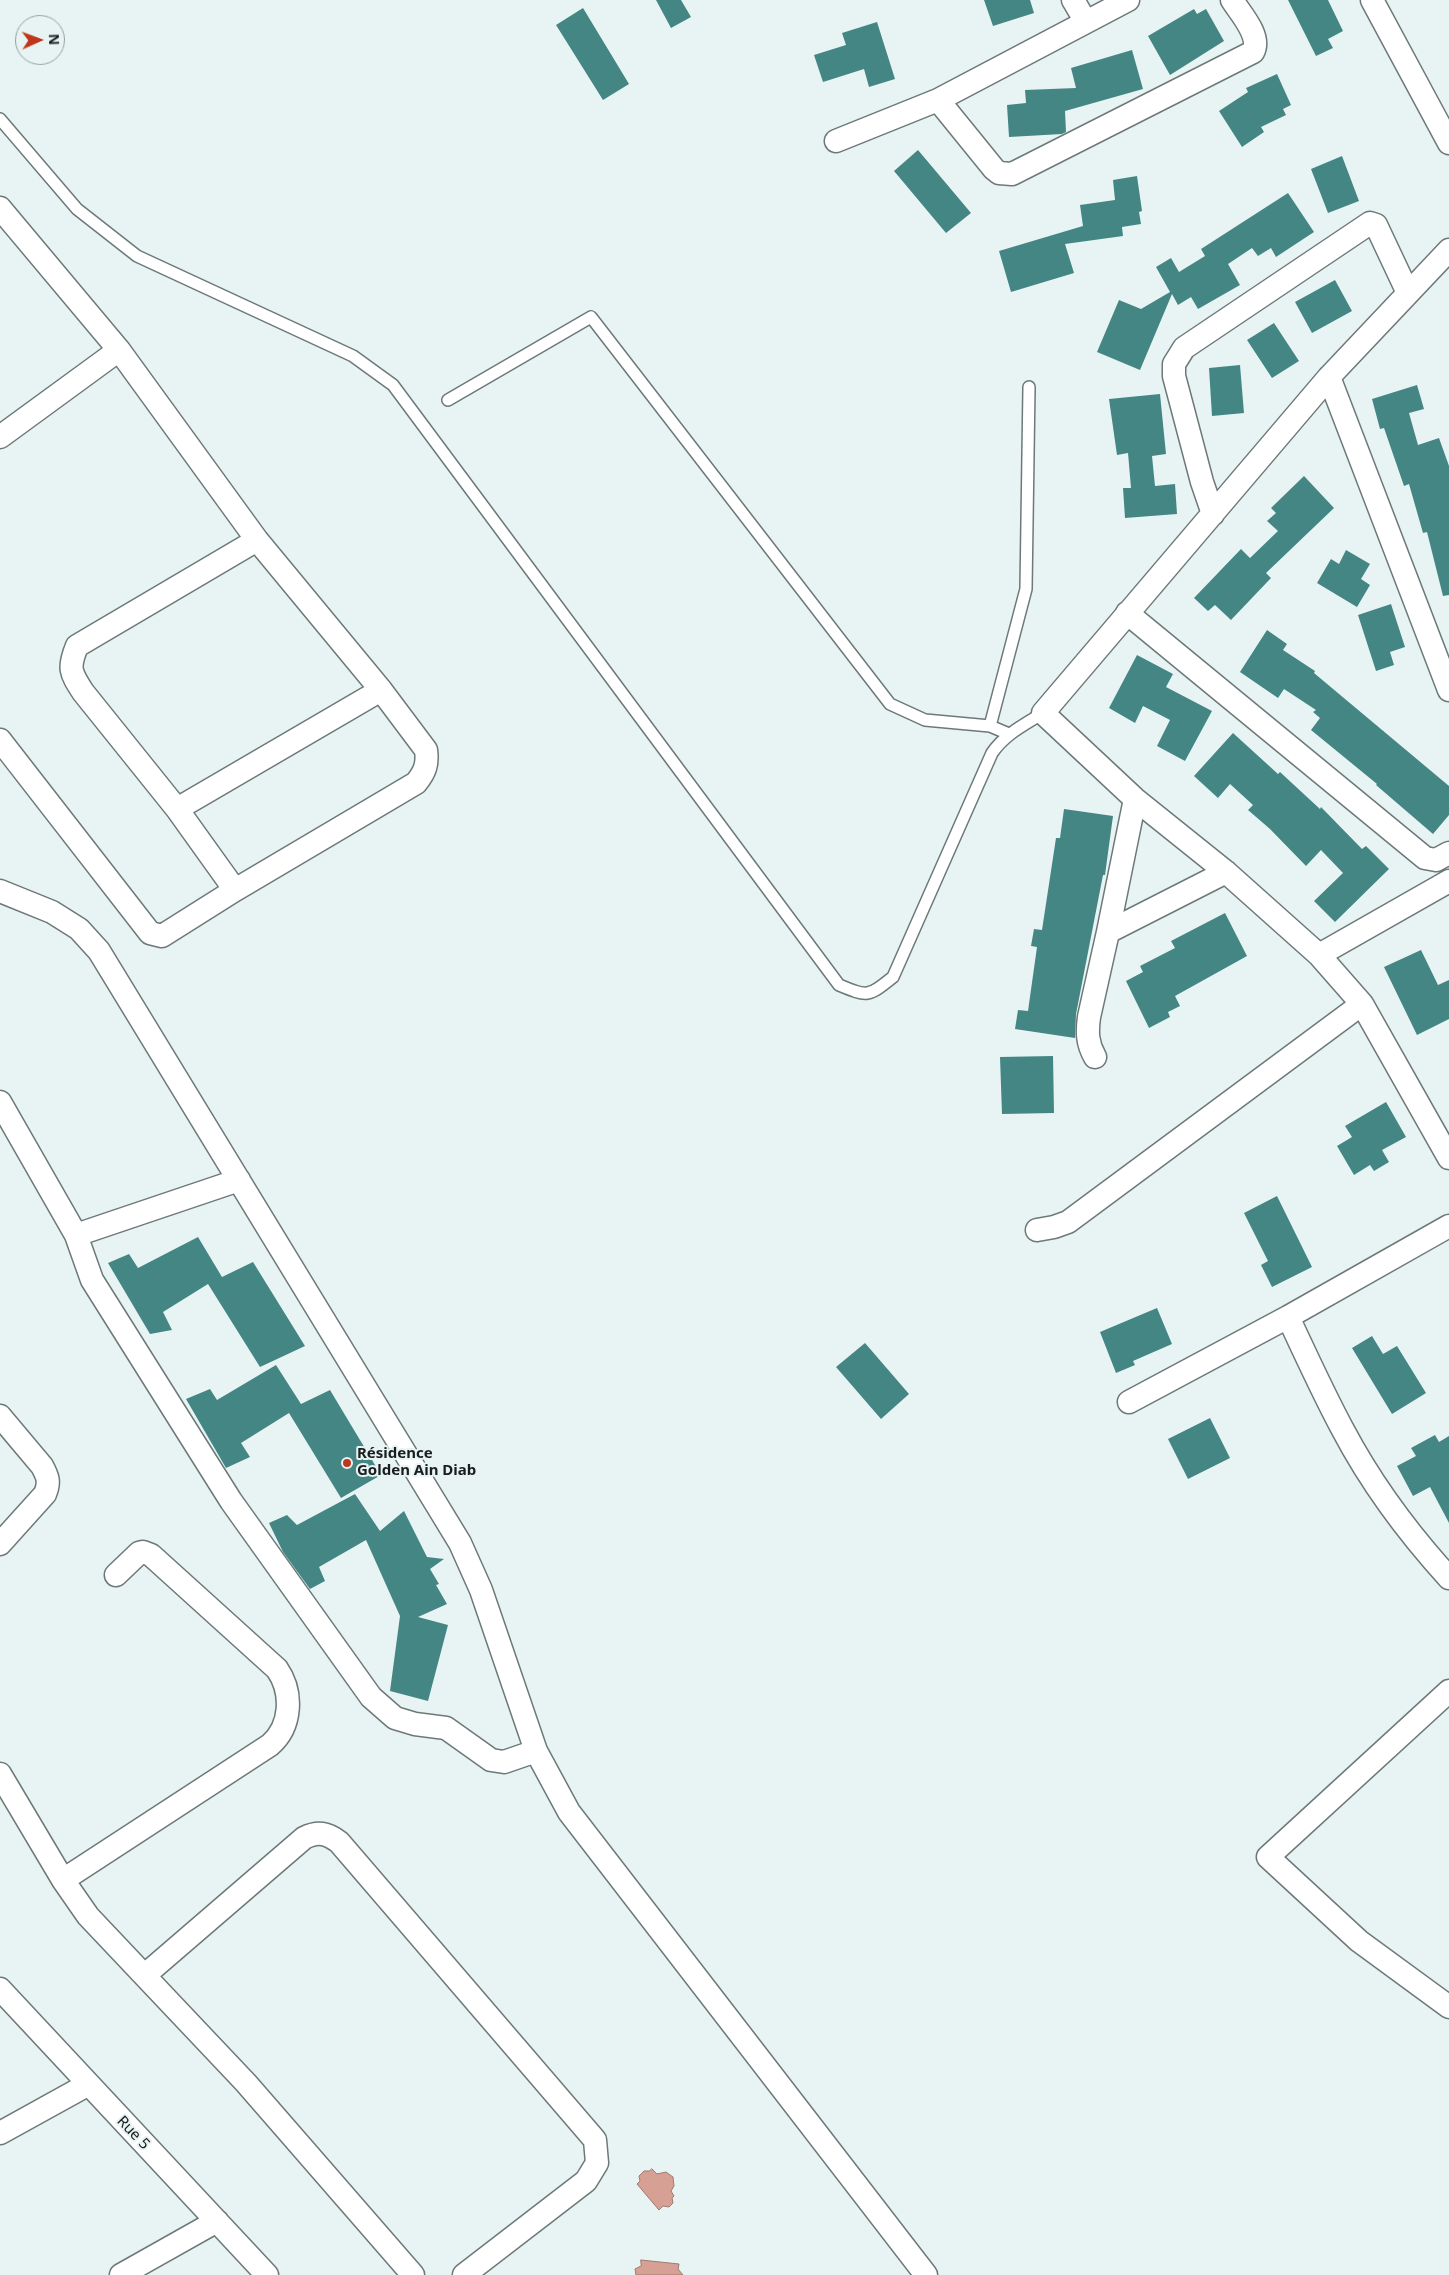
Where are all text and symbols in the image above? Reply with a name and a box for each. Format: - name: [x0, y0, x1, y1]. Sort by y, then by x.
- north arrow: [15, 15, 65, 65]
- text: N: [45, 33, 64, 46]
- place label: Résidence Golden Ain Diab: [357, 1445, 476, 1480]
- marker: Résidence Golden Ain Diab: [341, 1457, 353, 1469]
- street label: Rue 5: [113, 2113, 153, 2153]

